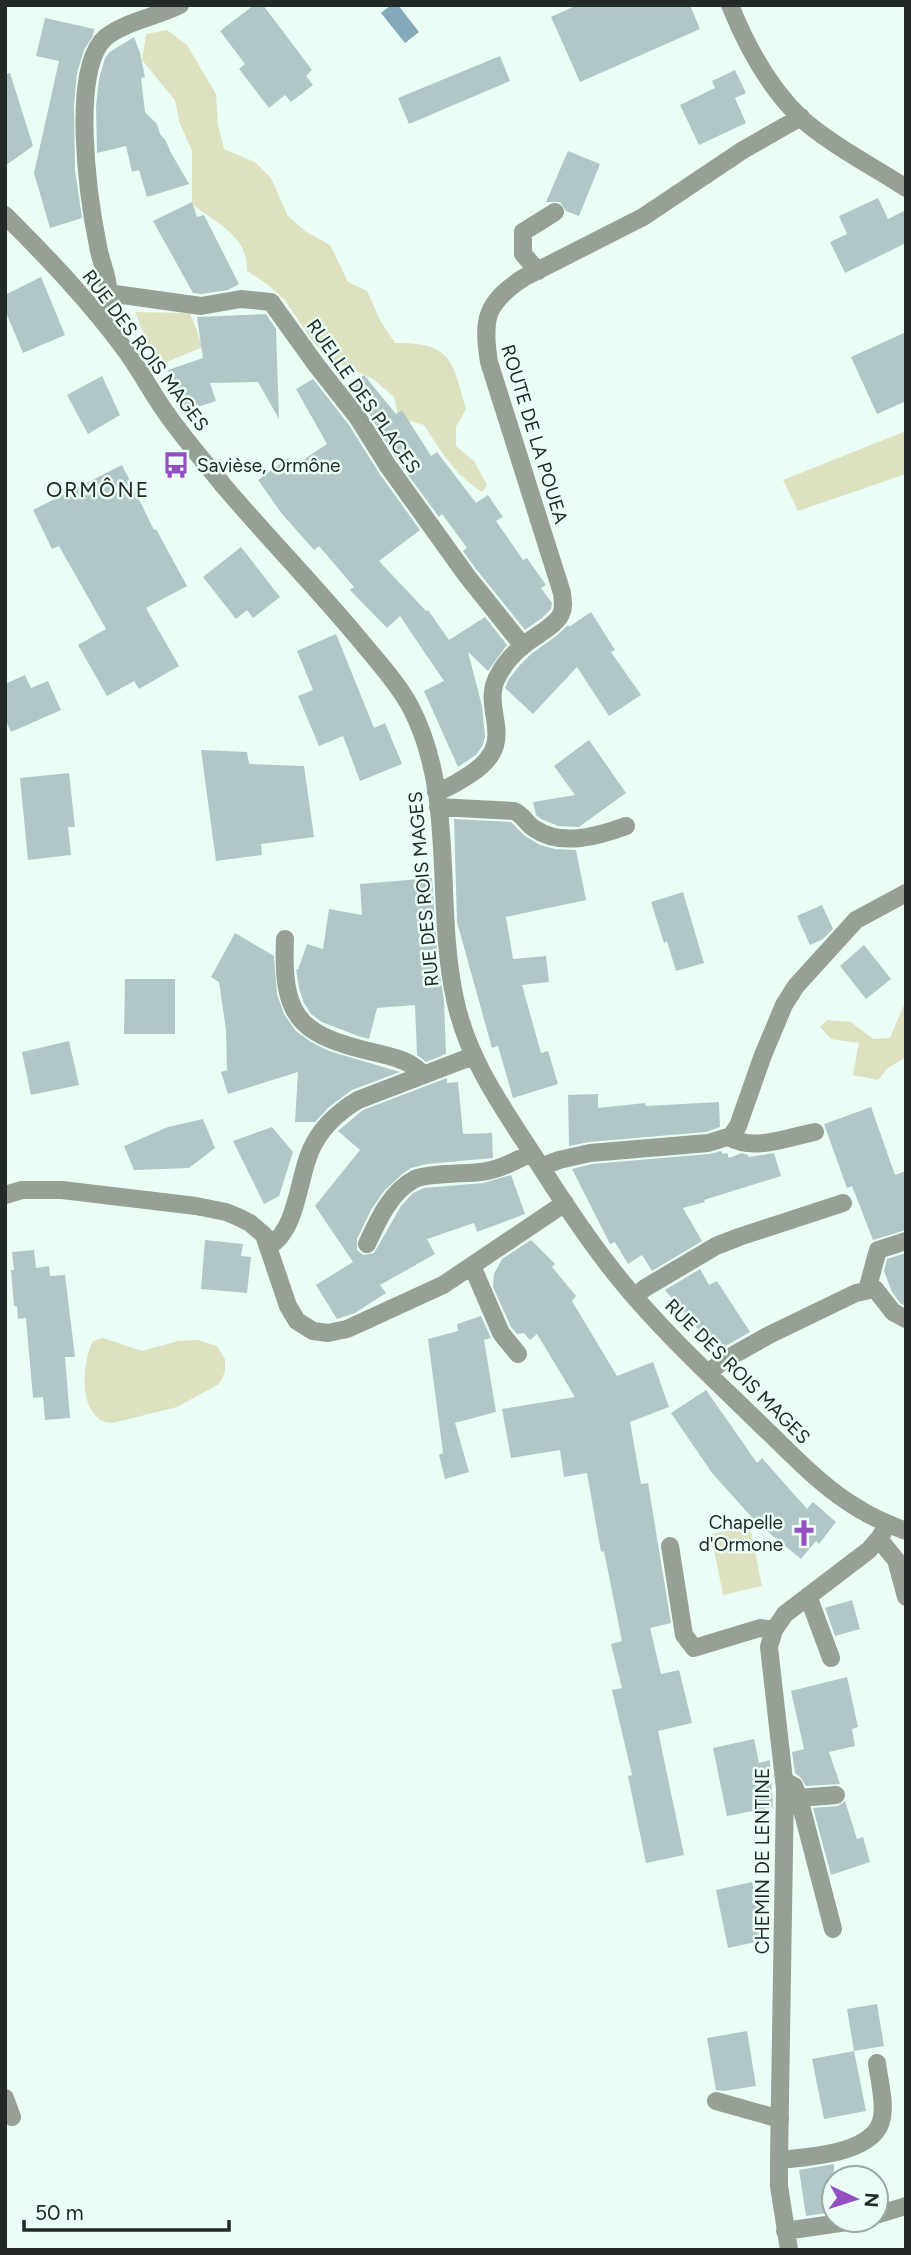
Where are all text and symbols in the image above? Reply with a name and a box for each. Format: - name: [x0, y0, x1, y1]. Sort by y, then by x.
- street label: RUE DES ROIS MAGES: [77, 265, 214, 435]
- street label: RUELLE DES PLACES: [302, 315, 425, 478]
- street label: ROUTE DE LA POUEA: [496, 342, 573, 527]
- bus stop icon: Savièse, Ormône: [161, 450, 191, 480]
- place label: Savièse, Ormône: [197, 454, 340, 477]
- district label: ORMÔNE: [46, 477, 150, 502]
- street label: RUE DES ROIS MAGES: [404, 790, 443, 988]
- street label: RUE DES ROIS MAGES: [660, 1294, 815, 1449]
- place label: Chapelle d'Ormone: [699, 1511, 783, 1556]
- church icon: Chapelle d'Ormone: [789, 1518, 819, 1548]
- street label: CHEMIN DE LENTINE: [751, 1768, 774, 1954]
- north arrow: [820, 2164, 890, 2234]
- scale bar: [24, 2188, 229, 2232]
- text: N: [859, 2192, 883, 2208]
- text: 50 m: [35, 2200, 84, 2225]

